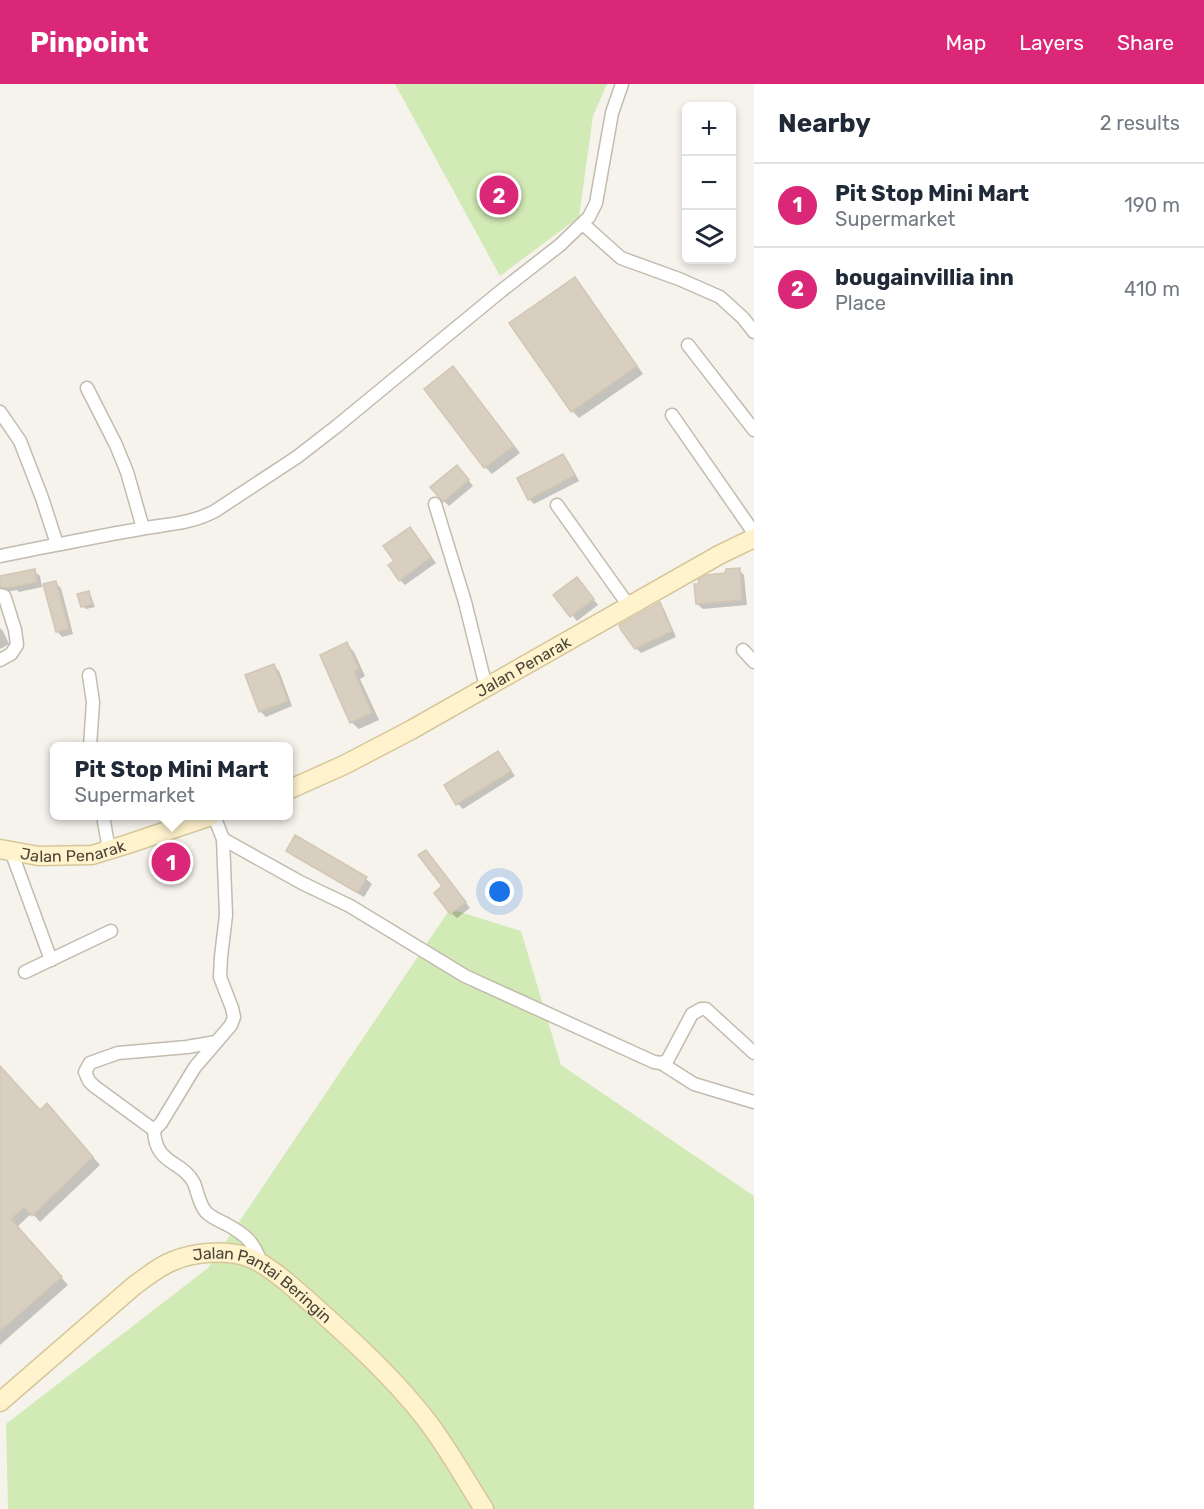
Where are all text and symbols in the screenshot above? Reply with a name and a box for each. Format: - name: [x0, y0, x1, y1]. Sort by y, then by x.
- text: Pinpoint: [30, 26, 149, 59]
- text: Map: [945, 30, 986, 55]
- text: Layers: [1019, 30, 1084, 55]
- text: Share: [1117, 30, 1174, 55]
- map controls: [682, 102, 736, 264]
- button: +: [682, 102, 736, 156]
- text: Nearby: [778, 108, 871, 139]
- text: 2 results: [1100, 111, 1180, 135]
- button: −: [682, 156, 736, 210]
- pin: 2: [480, 172, 518, 218]
- text: Pit Stop Mini Mart: [835, 180, 1029, 207]
- text: 1: [793, 193, 802, 217]
- text: 190 m: [1124, 193, 1180, 217]
- text: Supermarket: [835, 207, 955, 231]
- button: layers: [682, 210, 736, 264]
- text: bougainvillia inn: [835, 264, 1014, 291]
- text: 2: [791, 277, 804, 301]
- text: 410 m: [1124, 277, 1180, 301]
- text: Place: [835, 291, 886, 315]
- street label: Jalan Penarak: [472, 631, 575, 701]
- popup: [50, 742, 293, 820]
- text: Pit Stop Mini Mart: [74, 756, 269, 783]
- text: Supermarket: [74, 783, 195, 807]
- street label: Jalan Penarak: [19, 836, 128, 865]
- pin: 1: [152, 840, 190, 884]
- your location: [485, 877, 514, 906]
- street label: Jalan Pantai Beringin: [191, 1243, 336, 1327]

